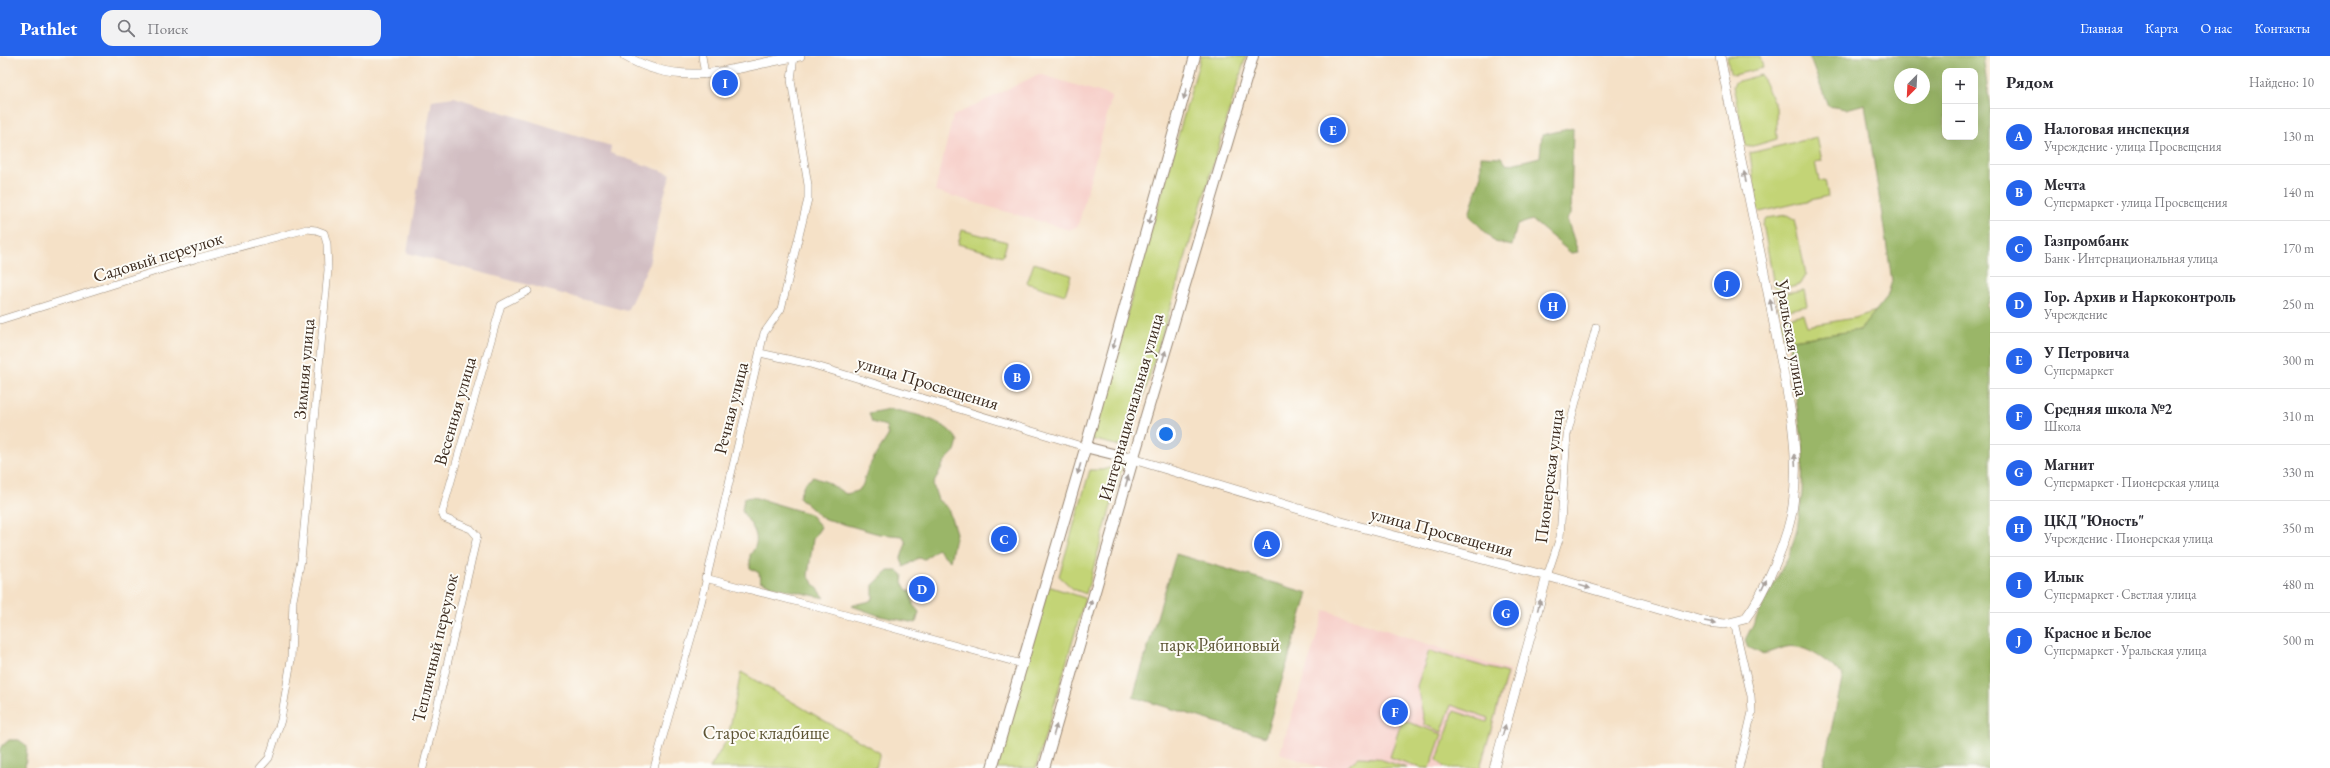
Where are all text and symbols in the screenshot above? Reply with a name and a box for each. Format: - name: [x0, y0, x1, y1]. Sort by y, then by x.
- search box: [101, 10, 381, 46]
- text: Pathlet: [20, 16, 77, 41]
- icon: search: [115, 17, 137, 39]
- text: Поиск: [147, 19, 188, 38]
- text: Главная: [2080, 19, 2123, 37]
- text: Карта: [2145, 19, 2178, 37]
- text: О нас: [2200, 19, 2232, 37]
- text: Контакты: [2254, 19, 2310, 37]
- pin: I: [712, 68, 738, 98]
- north arrow: [1894, 68, 1930, 104]
- map controls: [1942, 68, 1978, 140]
- button: +: [1942, 68, 1978, 104]
- text: Рядом: [2006, 71, 2054, 93]
- text: Найдено: 10: [2249, 74, 2314, 91]
- one-way arrow: [1182, 88, 1188, 100]
- button: −: [1942, 104, 1978, 140]
- pin: E: [1320, 115, 1346, 145]
- text: Налоговая инспекция: [2044, 119, 2190, 138]
- text: A: [2014, 128, 2024, 145]
- text: 130 m: [2283, 128, 2314, 145]
- text: Учреждение · улица Просвещения: [2044, 138, 2222, 155]
- one-way arrow: [1741, 171, 1747, 183]
- text: Мечта: [2044, 175, 2086, 194]
- text: B: [2015, 184, 2023, 201]
- text: 140 m: [2283, 184, 2314, 201]
- text: Супермаркет · улица Просвещения: [2044, 194, 2227, 211]
- one-way arrow: [1147, 213, 1153, 225]
- street label: Садовый переулок: [90, 226, 226, 287]
- text: Газпромбанк: [2044, 231, 2129, 250]
- text: C: [2014, 240, 2024, 257]
- text: 170 m: [2283, 240, 2314, 257]
- text: Банк · Интернациональная улица: [2044, 250, 2218, 267]
- pin: J: [1714, 269, 1740, 299]
- street label: Уральская улица: [1771, 277, 1814, 399]
- text: Гор. Архив и Наркоконтроль: [2044, 287, 2236, 306]
- pin: H: [1540, 291, 1566, 321]
- text: D: [2014, 296, 2024, 313]
- text: 250 m: [2283, 296, 2314, 313]
- one-way arrow: [1768, 298, 1774, 311]
- text: Учреждение: [2044, 306, 2108, 323]
- street label: Интернациональная улица: [1093, 310, 1169, 503]
- street label: Зимняя улица: [288, 317, 319, 420]
- one-way arrow: [1111, 338, 1117, 350]
- text: У Петровича: [2044, 343, 2129, 362]
- street label: улица Просвещения: [855, 350, 1002, 415]
- one-way arrow: [1161, 350, 1167, 362]
- text: E: [2015, 352, 2023, 369]
- text: 300 m: [2283, 352, 2314, 369]
- street label: Весенняя улица: [428, 353, 481, 468]
- street label: Речная улица: [708, 359, 753, 456]
- pin: B: [1004, 362, 1030, 392]
- text: Супермаркет: [2044, 362, 2114, 379]
- text: Средняя школа №2: [2044, 399, 2172, 418]
- street label: Пионерская улица: [1529, 407, 1568, 544]
- text: F: [2015, 408, 2023, 425]
- text: 310 m: [2283, 408, 2314, 425]
- text: Школа: [2044, 418, 2081, 435]
- your location: [1156, 424, 1176, 444]
- one-way arrow: [1791, 454, 1798, 466]
- text: Магнит: [2044, 455, 2094, 474]
- one-way arrow: [1076, 463, 1082, 475]
- text: G: [2014, 464, 2024, 481]
- text: 330 m: [2283, 464, 2314, 481]
- one-way arrow: [1124, 474, 1130, 486]
- text: Супермаркет · Пионерская улица: [2044, 474, 2219, 491]
- street label: улица Просвещения: [1368, 501, 1516, 562]
- text: ЦКД "Юность": [2044, 511, 2144, 530]
- text: H: [2014, 520, 2024, 537]
- text: 350 m: [2283, 520, 2314, 537]
- pin: C: [991, 524, 1017, 554]
- pin: A: [1254, 529, 1280, 559]
- text: Учреждение · Пионерская улица: [2044, 530, 2213, 547]
- text: Илык: [2044, 567, 2084, 586]
- street label: Тепличный переулок: [406, 571, 463, 725]
- pin: D: [909, 574, 935, 604]
- text: I: [2017, 576, 2021, 593]
- text: 480 m: [2283, 576, 2314, 593]
- one-way arrow: [1761, 579, 1767, 590]
- one-way arrow: [1579, 584, 1591, 590]
- text: Супермаркет · Светлая улица: [2044, 586, 2196, 603]
- pin: G: [1493, 598, 1519, 628]
- one-way arrow: [1087, 599, 1093, 611]
- one-way arrow: [1537, 599, 1543, 612]
- one-way arrow: [1704, 619, 1716, 625]
- text: Красное и Белое: [2044, 623, 2151, 642]
- text: J: [2017, 632, 2021, 649]
- text: 500 m: [2283, 632, 2314, 649]
- park label: парк Рябиновый: [1160, 633, 1280, 656]
- text: Супермаркет · Уральская улица: [2044, 642, 2207, 659]
- pin: F: [1382, 697, 1408, 727]
- park label: Старое кладбище: [703, 721, 829, 744]
- one-way arrow: [1052, 724, 1058, 736]
- one-way arrow: [1502, 724, 1508, 737]

